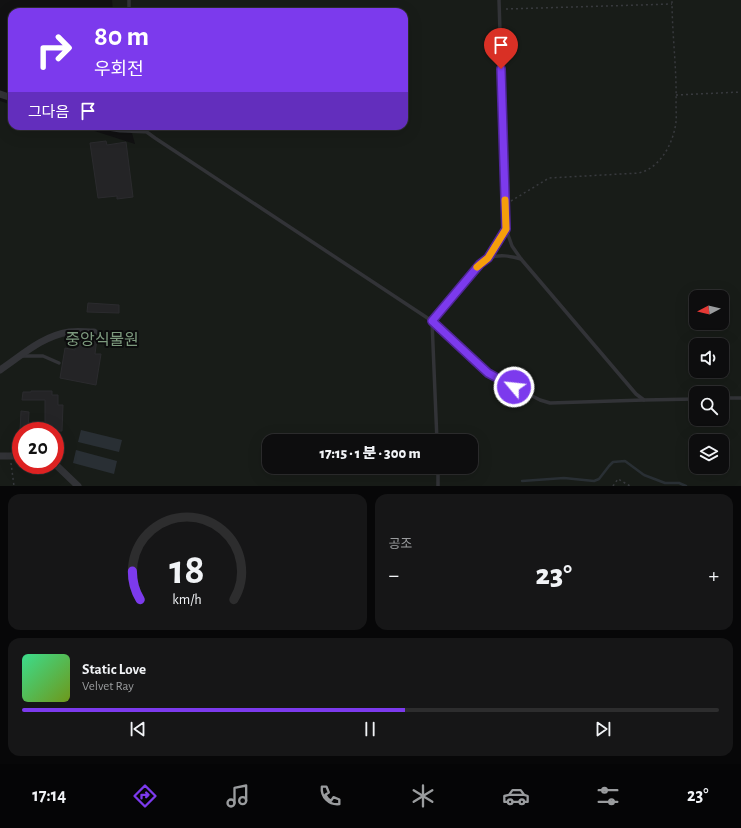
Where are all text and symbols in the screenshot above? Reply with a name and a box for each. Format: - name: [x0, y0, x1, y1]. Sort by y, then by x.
- text: 80 m: [94, 23, 149, 51]
- icon: right: [28, 24, 80, 76]
- pin: [484, 28, 518, 69]
- icon: arrive: [490, 34, 512, 56]
- text: 우회전: [94, 61, 144, 79]
- icon: arrive: [77, 100, 99, 122]
- text: 그다음: [28, 105, 69, 120]
- north arrow: [689, 290, 729, 330]
- map controls: [689, 290, 729, 474]
- park label: 중앙식물원: [65, 332, 139, 348]
- button: sound: [689, 338, 729, 378]
- position arrow: [493, 366, 535, 408]
- button: search: [689, 386, 729, 426]
- speed limit sign: 20: [12, 422, 64, 474]
- button: layers: [689, 434, 729, 474]
- text: 17:15 · 1 분 · 300 m: [319, 446, 421, 461]
- text: 공조: [389, 538, 412, 551]
- text: 18: [170, 550, 205, 591]
- text: 23°: [536, 560, 572, 590]
- text: −: [389, 564, 399, 586]
- text: +: [708, 564, 719, 586]
- text: km/h: [173, 593, 202, 607]
- text: Static Love: [82, 662, 146, 677]
- text: Velvet Ray: [82, 680, 134, 693]
- icon: previous: [127, 718, 149, 740]
- icon: pause: [359, 718, 381, 740]
- icon: next: [592, 718, 614, 740]
- icon: directions: [131, 782, 159, 810]
- icon: music: [224, 782, 252, 810]
- icon: phone: [316, 782, 344, 810]
- icon: climate: [409, 782, 437, 810]
- icon: car: [502, 782, 530, 810]
- icon: filters: [594, 782, 622, 810]
- text: 17:14: [32, 787, 66, 805]
- text: 23°: [687, 787, 709, 805]

